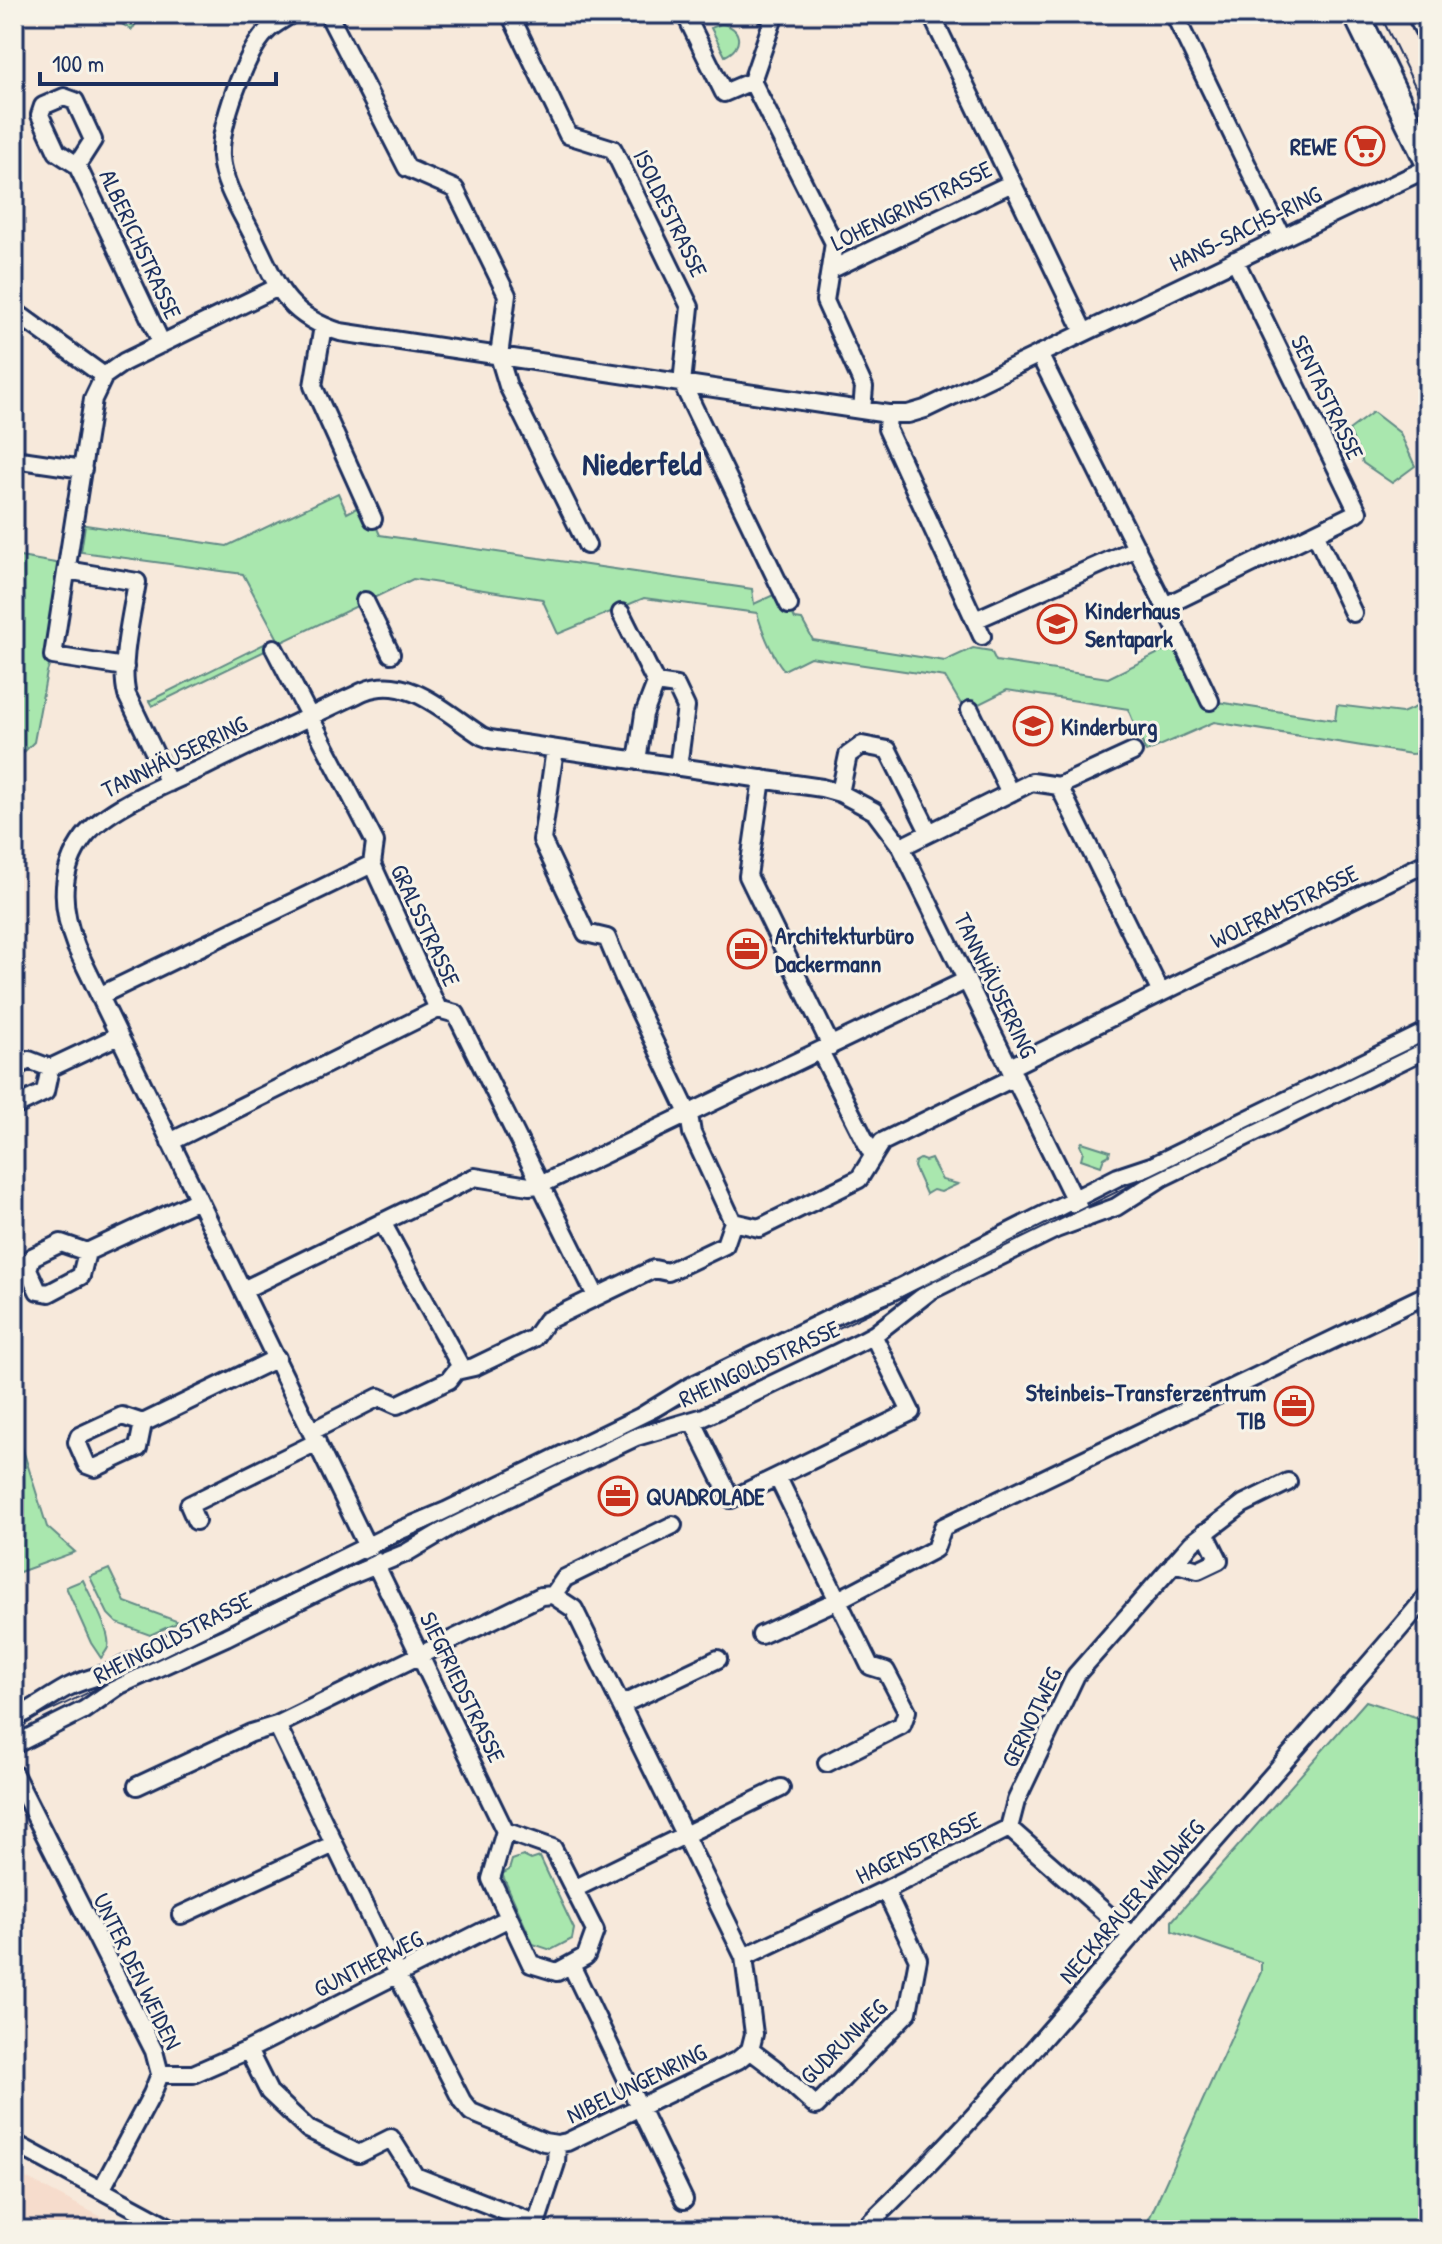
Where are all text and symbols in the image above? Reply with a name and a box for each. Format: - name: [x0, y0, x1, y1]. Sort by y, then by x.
- scale bar: [40, 36, 276, 86]
- text: 100 m: [52, 47, 104, 79]
- supermarket icon: REWE: [1344, 125, 1386, 167]
- place label: REWE: [1290, 130, 1337, 162]
- street label: ISOLDESTRASSE: [626, 144, 716, 283]
- street label: LOHENGRINSTRASSE: [825, 152, 997, 258]
- street label: ALBERICHSTRASSE: [92, 164, 190, 324]
- street label: HANS-SACHS-RING: [1164, 177, 1327, 279]
- street label: SENTASTRASSE: [1284, 329, 1372, 465]
- district label: Niederfeld: [582, 442, 702, 485]
- place label: Kinderhaus Sentapark: [1085, 594, 1180, 655]
- school or university icon: Kinderhaus Sentapark: [1036, 603, 1078, 645]
- school or university icon: Kinderburg: [1012, 705, 1054, 747]
- street label: TANNHÄUSERRING: [96, 707, 252, 805]
- place label: Kinderburg: [1061, 710, 1158, 743]
- street label: WOLFRAMSTRASSE: [1205, 856, 1363, 956]
- street label: GRALSSTRASSE: [384, 859, 468, 992]
- street label: TANNHÄUSERRING: [947, 907, 1045, 1063]
- place label: Architekturbüro Dackermann: [775, 919, 914, 979]
- office icon: Architekturbüro Dackermann: [726, 928, 768, 970]
- street label: RHEINGOLDSTRASSE: [673, 1312, 845, 1414]
- place label: Steinbeis-Transferzentrum TIB: [1026, 1376, 1266, 1436]
- office icon: Steinbeis-Transferzentrum TIB: [1273, 1385, 1315, 1427]
- office icon: QUADROLADE: [597, 1475, 639, 1517]
- place label: QUADROLADE: [646, 1480, 765, 1512]
- street label: RHEINGOLDSTRASSE: [87, 1583, 257, 1691]
- street label: SIEGFRIEDSTRASSE: [413, 1606, 513, 1768]
- street label: GERNOTWEG: [993, 1661, 1069, 1772]
- street label: HAGENSTRASSE: [850, 1803, 986, 1891]
- street label: NECKARAUER WALDWEG: [1051, 1812, 1211, 1990]
- street label: UNTER DEN WEIDEN: [86, 1887, 190, 2055]
- street label: GUNTHERWEG: [308, 1922, 428, 2004]
- street label: GUDRUNWEG: [792, 1991, 894, 2091]
- street label: NIBELUNGENRING: [561, 2035, 712, 2131]

